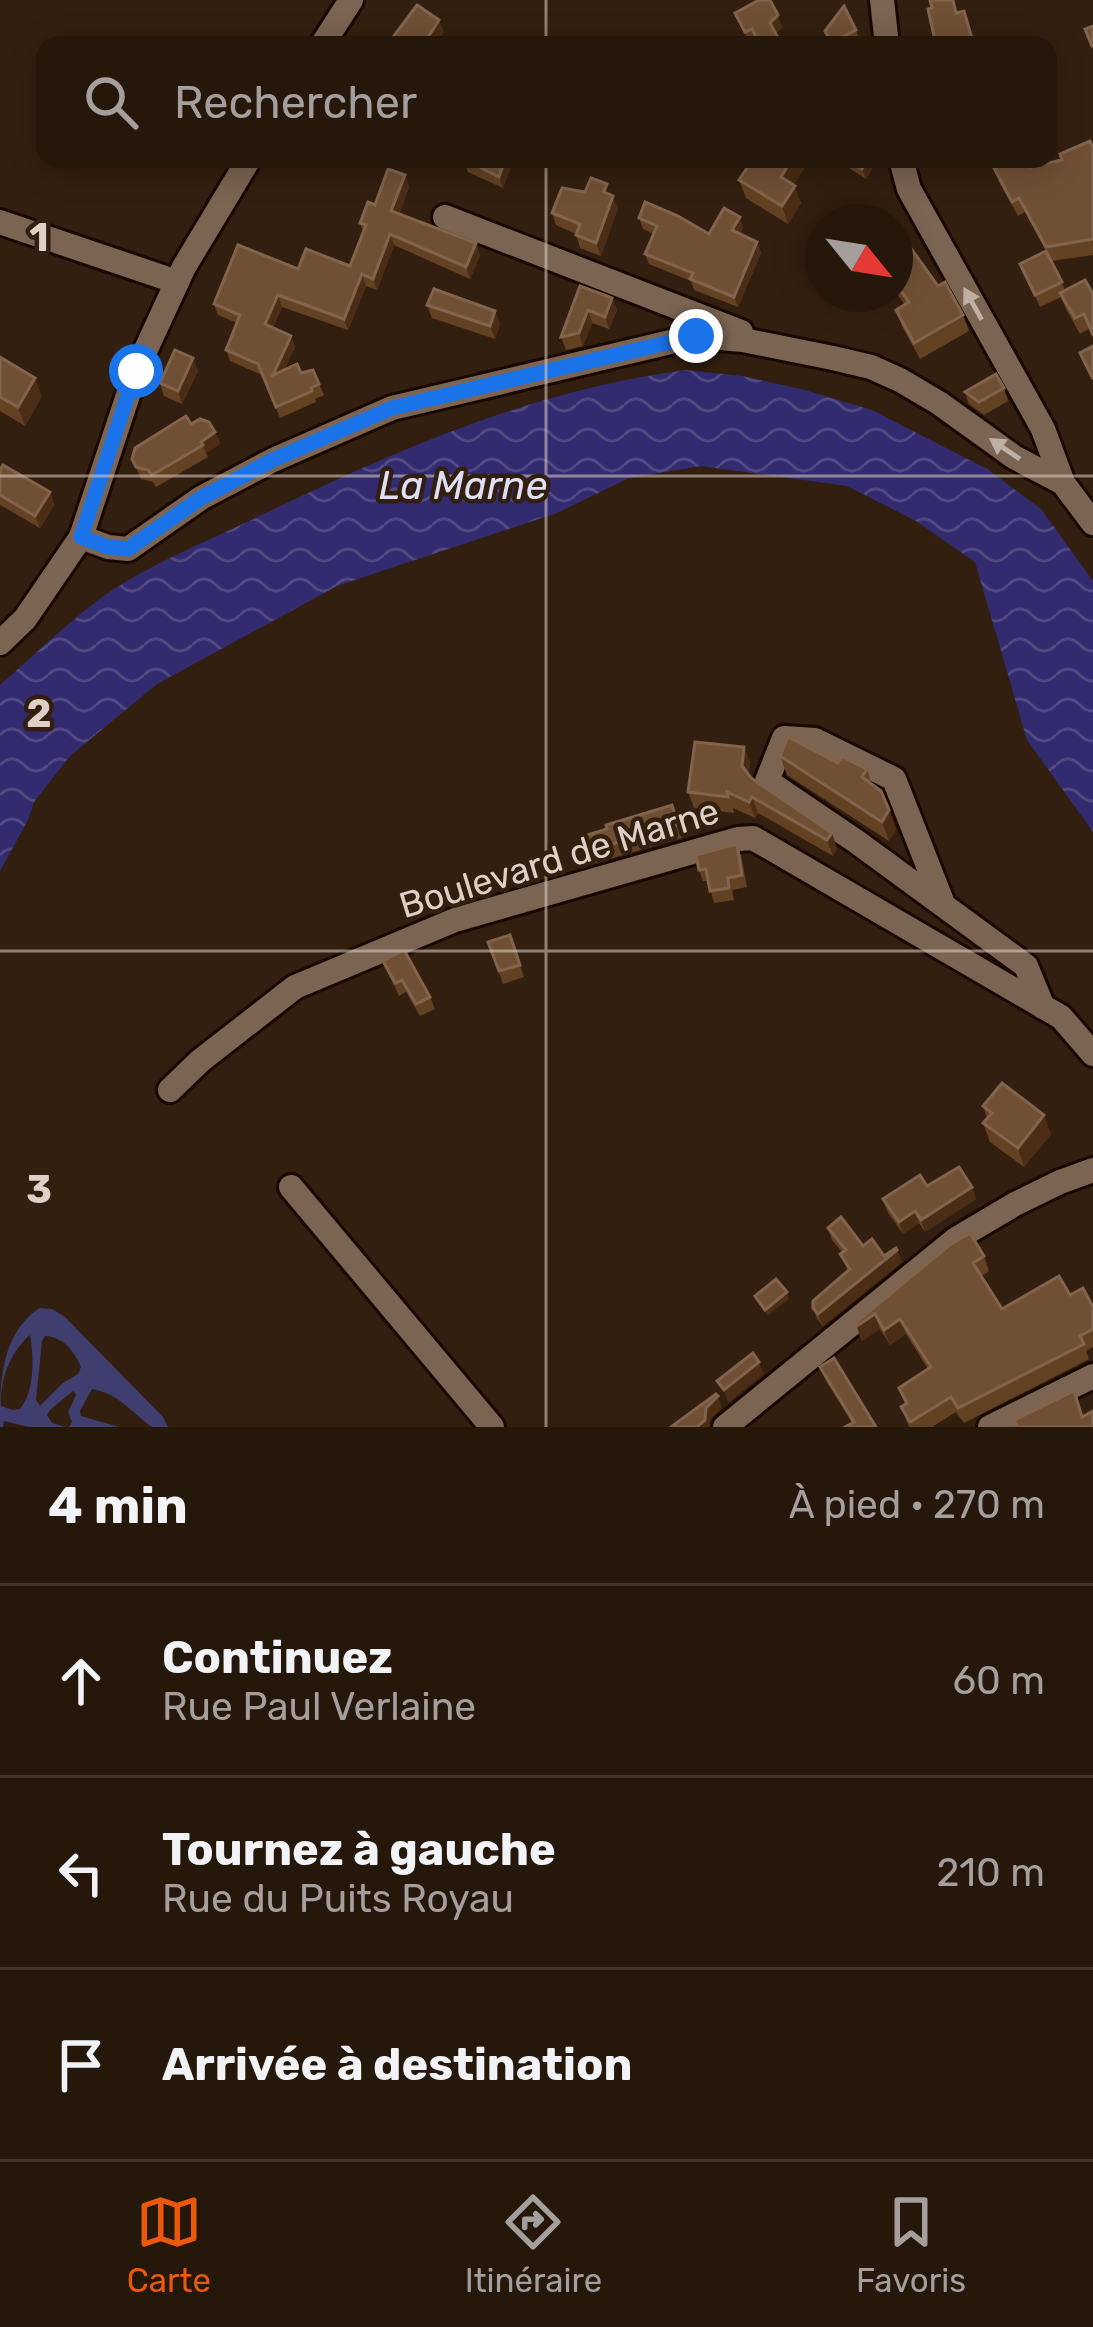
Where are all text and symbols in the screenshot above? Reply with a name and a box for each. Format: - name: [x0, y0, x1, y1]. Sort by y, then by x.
- search box: [36, 36, 1057, 168]
- icon: search: [78, 69, 144, 135]
- text: Rechercher: [174, 76, 417, 129]
- north arrow: [805, 204, 913, 312]
- text: 1: [29, 215, 49, 261]
- one-way arrow: [964, 287, 985, 321]
- route end: [669, 309, 723, 363]
- route start: [109, 344, 163, 398]
- one-way arrow: [988, 439, 1021, 461]
- water label: La Marne: [379, 463, 547, 509]
- text: 2: [26, 691, 52, 737]
- street label: Boulevard de Marne: [394, 789, 724, 927]
- text: 3: [26, 1167, 52, 1213]
- text: 4 min: [48, 1475, 188, 1536]
- text: À pied · 270 m: [789, 1482, 1045, 1528]
- text: Continuez: [162, 1631, 393, 1684]
- icon: ahead: [48, 1648, 114, 1714]
- text: 60 m: [952, 1658, 1045, 1704]
- text: Rue Paul Verlaine: [162, 1684, 476, 1730]
- text: Tournez à gauche: [162, 1823, 556, 1876]
- icon: left: [48, 1840, 114, 1906]
- text: 210 m: [936, 1850, 1045, 1896]
- text: Rue du Puits Royau: [162, 1876, 514, 1922]
- icon: arrive: [48, 2032, 114, 2098]
- text: Arrivée à destination: [162, 2038, 632, 2091]
- tab: Carte: [127, 2189, 211, 2300]
- tab: Itinéraire: [465, 2189, 602, 2300]
- tab: Favoris: [856, 2189, 966, 2300]

